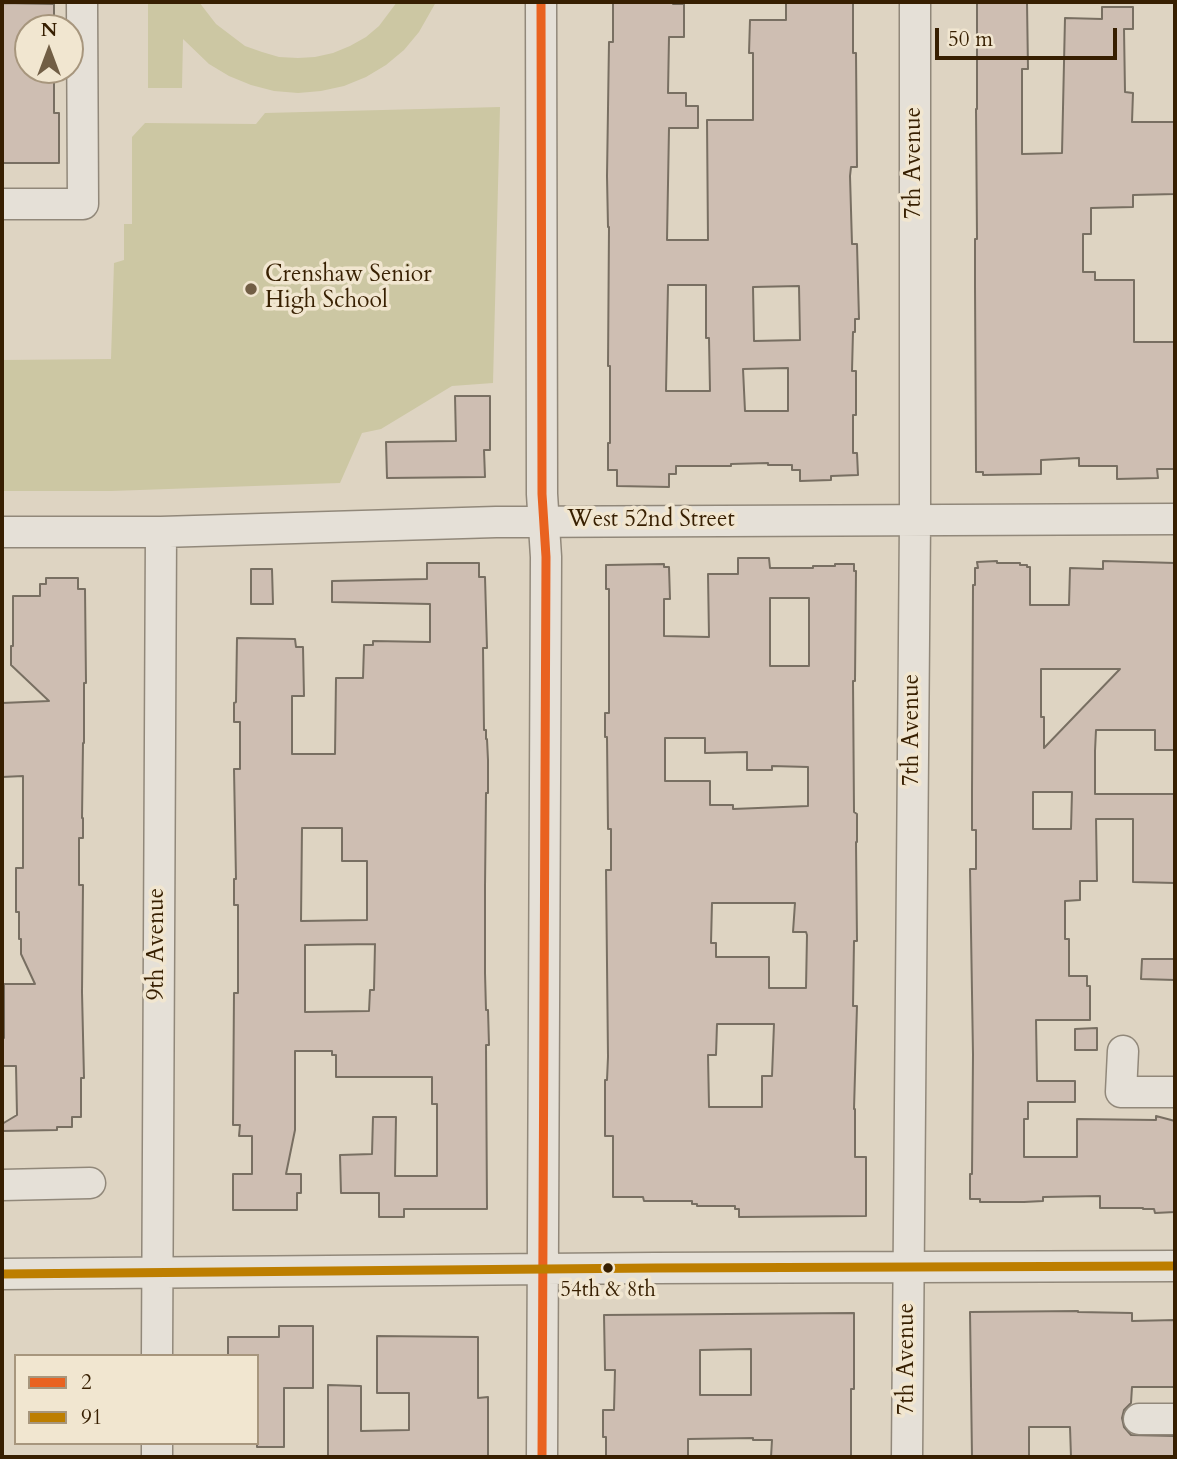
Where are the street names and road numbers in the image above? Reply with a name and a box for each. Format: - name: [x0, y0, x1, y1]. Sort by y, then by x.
- street label: 7th Avenue: [901, 107, 929, 219]
- street label: West 52nd Street: [567, 507, 735, 535]
- street label: 7th Avenue: [899, 674, 927, 786]
- street label: 9th Avenue: [144, 888, 172, 1000]
- street label: 7th Avenue: [894, 1303, 922, 1415]

